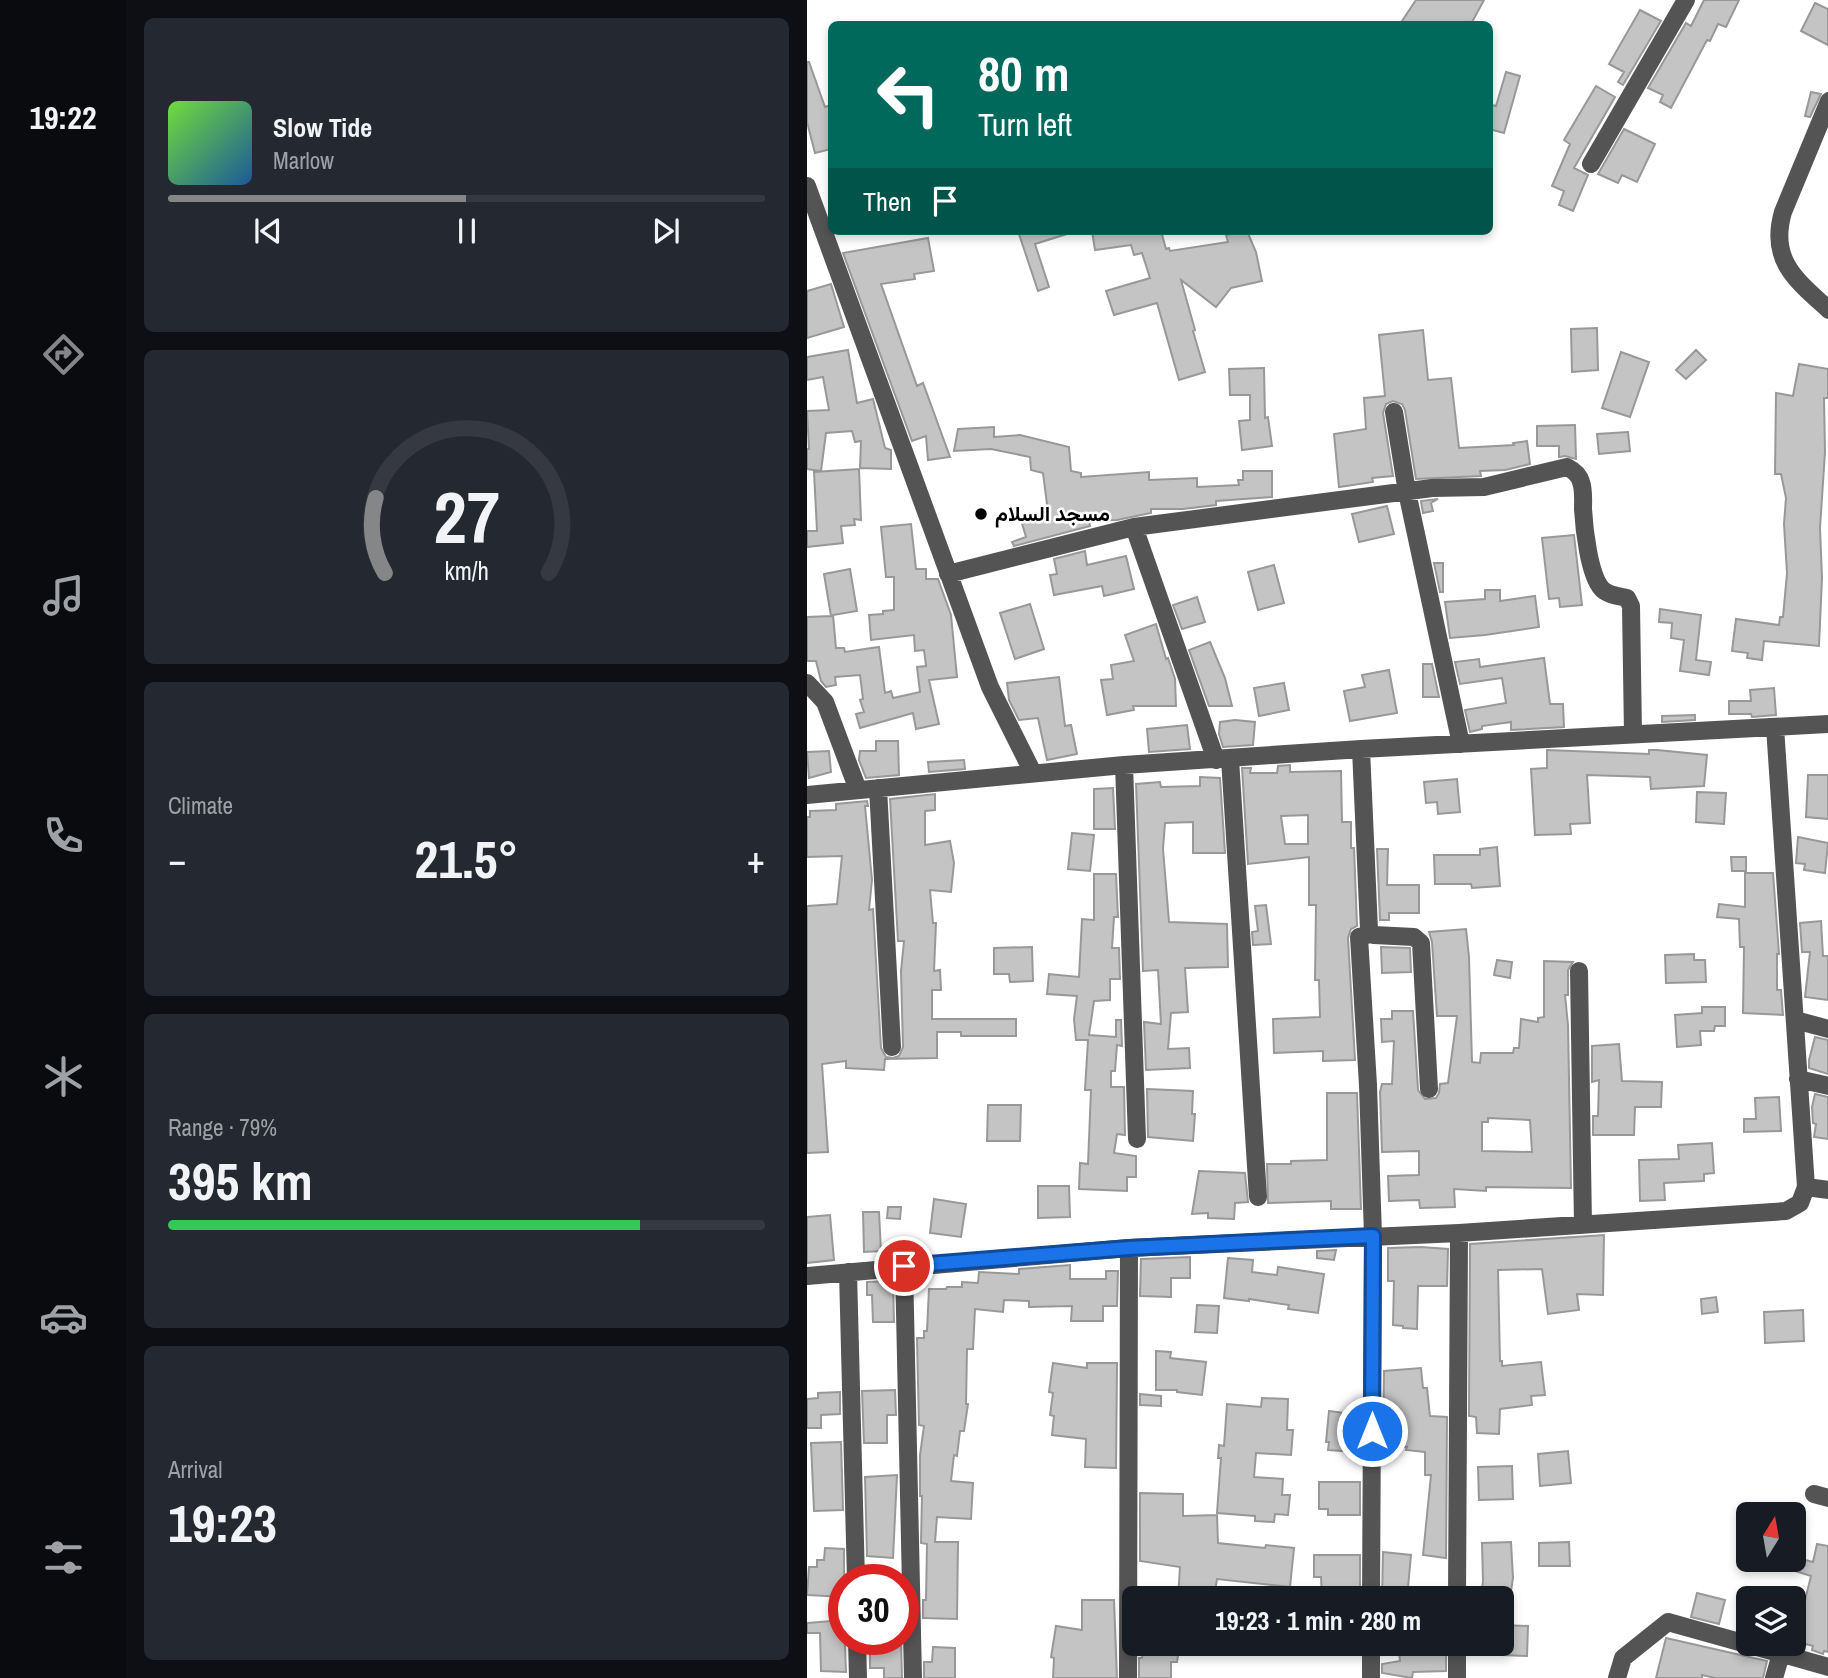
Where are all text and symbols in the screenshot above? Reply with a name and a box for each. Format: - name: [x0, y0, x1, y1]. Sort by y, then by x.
- text: 80 m: [978, 40, 1070, 106]
- icon: left: [863, 49, 954, 140]
- text: 19:22: [29, 96, 97, 139]
- text: Turn left: [978, 103, 1072, 146]
- text: Slow Tide: [273, 110, 372, 145]
- text: Marlow: [273, 145, 334, 176]
- icon: arrive: [926, 182, 964, 220]
- text: Then: [863, 184, 912, 219]
- icon: previous: [249, 212, 287, 250]
- icon: pause: [448, 212, 486, 250]
- icon: next: [647, 212, 685, 250]
- icon: directions: [39, 330, 88, 379]
- text: 27: [433, 468, 500, 566]
- place label: مسجد السلام: [995, 499, 1110, 528]
- marker: مسجد السلام: [973, 506, 989, 522]
- text: km/h: [444, 554, 489, 588]
- icon: music: [39, 571, 88, 620]
- text: Climate: [168, 790, 233, 821]
- icon: phone: [39, 811, 88, 860]
- text: 21.5°: [415, 824, 518, 894]
- text: −: [168, 834, 186, 885]
- text: +: [747, 834, 765, 885]
- icon: climate: [39, 1052, 88, 1101]
- text: Range · 79%: [168, 1112, 277, 1143]
- text: 395 km: [168, 1146, 313, 1216]
- pin: [874, 1236, 934, 1296]
- icon: arrive: [885, 1247, 923, 1285]
- icon: car: [39, 1293, 88, 1342]
- position arrow: [1335, 1394, 1409, 1468]
- text: Arrival: [168, 1454, 223, 1485]
- text: 19:23: [168, 1488, 277, 1558]
- north arrow: [1736, 1502, 1806, 1572]
- map controls: [1736, 1502, 1806, 1656]
- icon: filters: [39, 1533, 88, 1582]
- speed limit sign: 30: [828, 1564, 919, 1655]
- button: layers: [1736, 1586, 1806, 1656]
- text: 19:23 · 1 min · 280 m: [1215, 1603, 1421, 1638]

